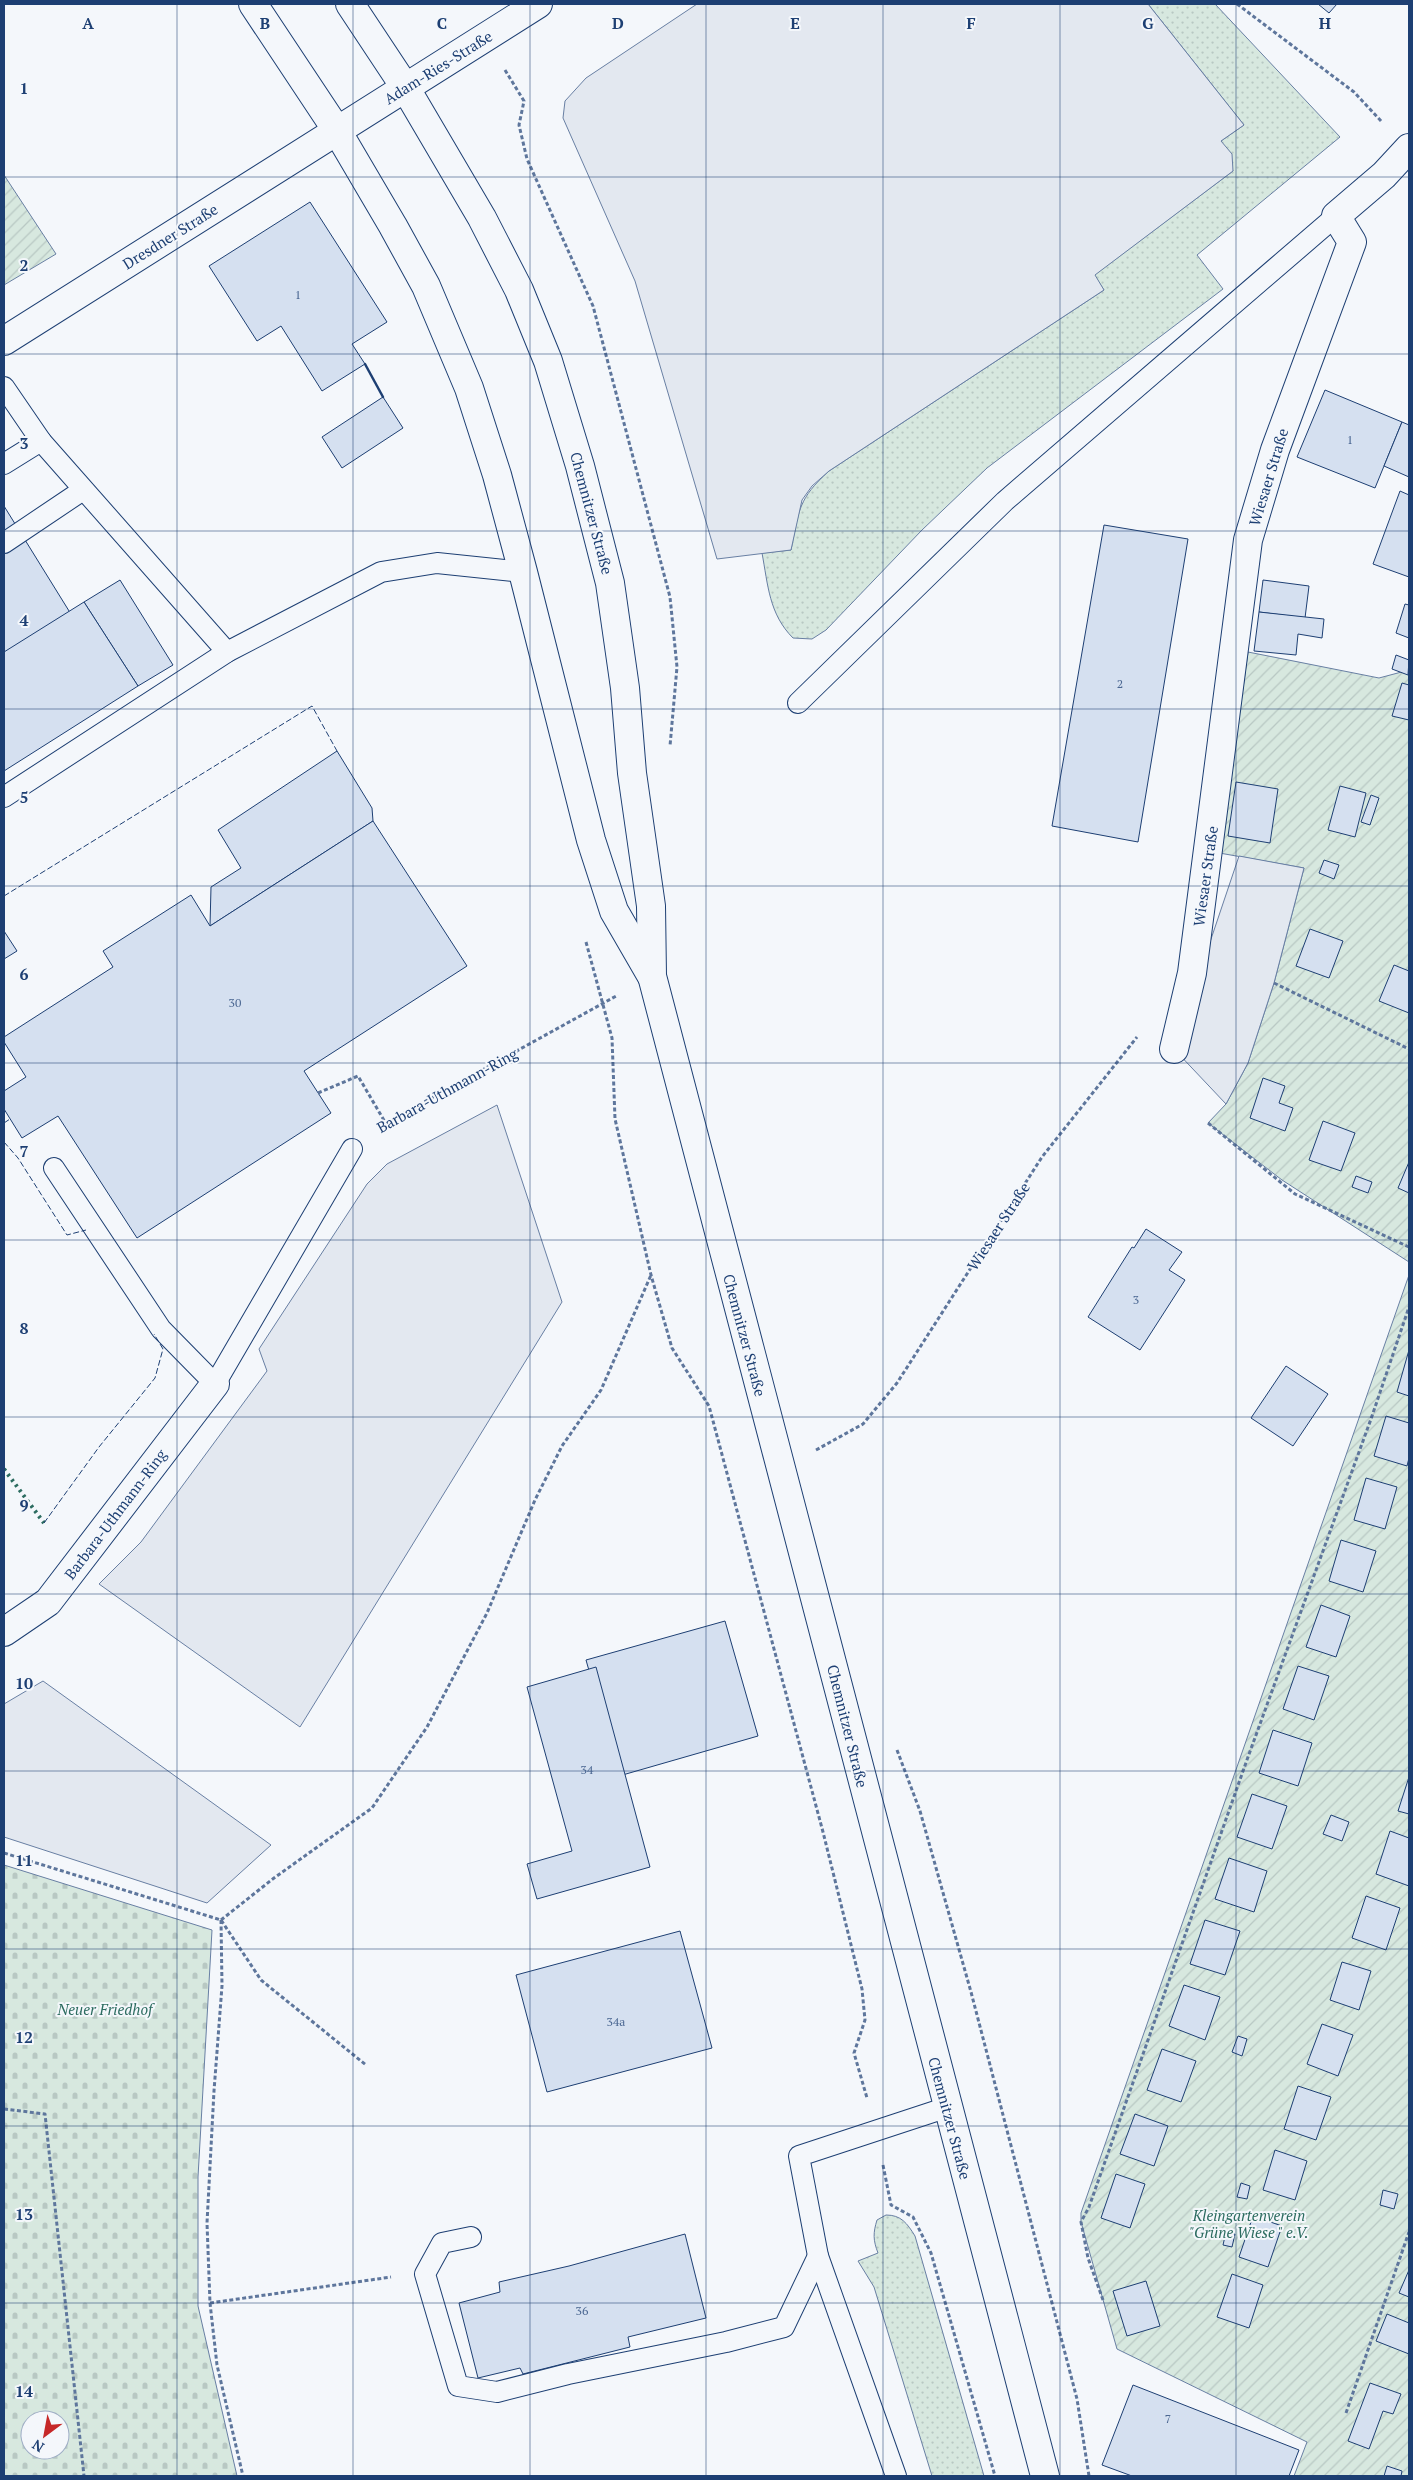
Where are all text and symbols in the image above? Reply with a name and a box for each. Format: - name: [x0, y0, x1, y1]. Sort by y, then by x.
- text: A: [82, 12, 94, 34]
- text: B: [260, 12, 270, 34]
- text: C: [437, 12, 447, 34]
- text: D: [612, 12, 624, 34]
- text: E: [790, 12, 800, 34]
- text: F: [966, 12, 976, 34]
- text: G: [1142, 12, 1154, 34]
- text: H: [1319, 12, 1331, 34]
- street label: Adam-Ries-Straße: [380, 26, 496, 108]
- text: 1: [19, 77, 29, 99]
- street label: Dresdner Straße: [119, 199, 221, 273]
- text: 2: [19, 254, 29, 276]
- house number: 1: [295, 287, 301, 302]
- street label: Wiesaer Straße: [1244, 426, 1292, 528]
- text: 3: [19, 432, 29, 454]
- house number: 1: [1347, 432, 1353, 447]
- street label: Chemnitzer Straße: [566, 450, 618, 576]
- text: 4: [19, 609, 29, 631]
- house number: 2: [1117, 676, 1123, 691]
- text: 5: [19, 786, 29, 808]
- street label: Wiesaer Straße: [1188, 825, 1222, 927]
- text: 6: [19, 963, 29, 985]
- house number: 30: [229, 995, 241, 1010]
- street label: Barbara-Uthmann-Ring: [373, 1042, 522, 1137]
- text: 7: [19, 1140, 29, 1162]
- street label: Wiesaer Straße: [962, 1178, 1034, 1274]
- street label: Chemnitzer Straße: [719, 1272, 771, 1398]
- house number: 3: [1133, 1292, 1139, 1307]
- text: 8: [19, 1317, 29, 1339]
- street label: Barbara-Uthmann-Ring: [59, 1444, 171, 1583]
- text: 9: [19, 1494, 29, 1516]
- street label: Chemnitzer Straße: [823, 1662, 873, 1790]
- text: 10: [15, 1672, 33, 1694]
- house number: 34: [581, 1762, 594, 1777]
- text: 11: [15, 1849, 33, 1871]
- park label: Neuer Friedhof: [56, 1999, 155, 2019]
- house number: 34a: [607, 2014, 625, 2029]
- text: 12: [15, 2026, 33, 2048]
- street label: Chemnitzer Straße: [924, 2055, 976, 2181]
- text: 13: [15, 2203, 33, 2225]
- park label: Kleingartenverein "Grüne Wiese " e.V.: [1189, 2205, 1309, 2242]
- house number: 36: [576, 2303, 589, 2318]
- text: 14: [15, 2380, 33, 2402]
- north arrow: [20, 2410, 70, 2460]
- house number: 7: [1165, 2411, 1171, 2426]
- text: N: [28, 2435, 47, 2457]

